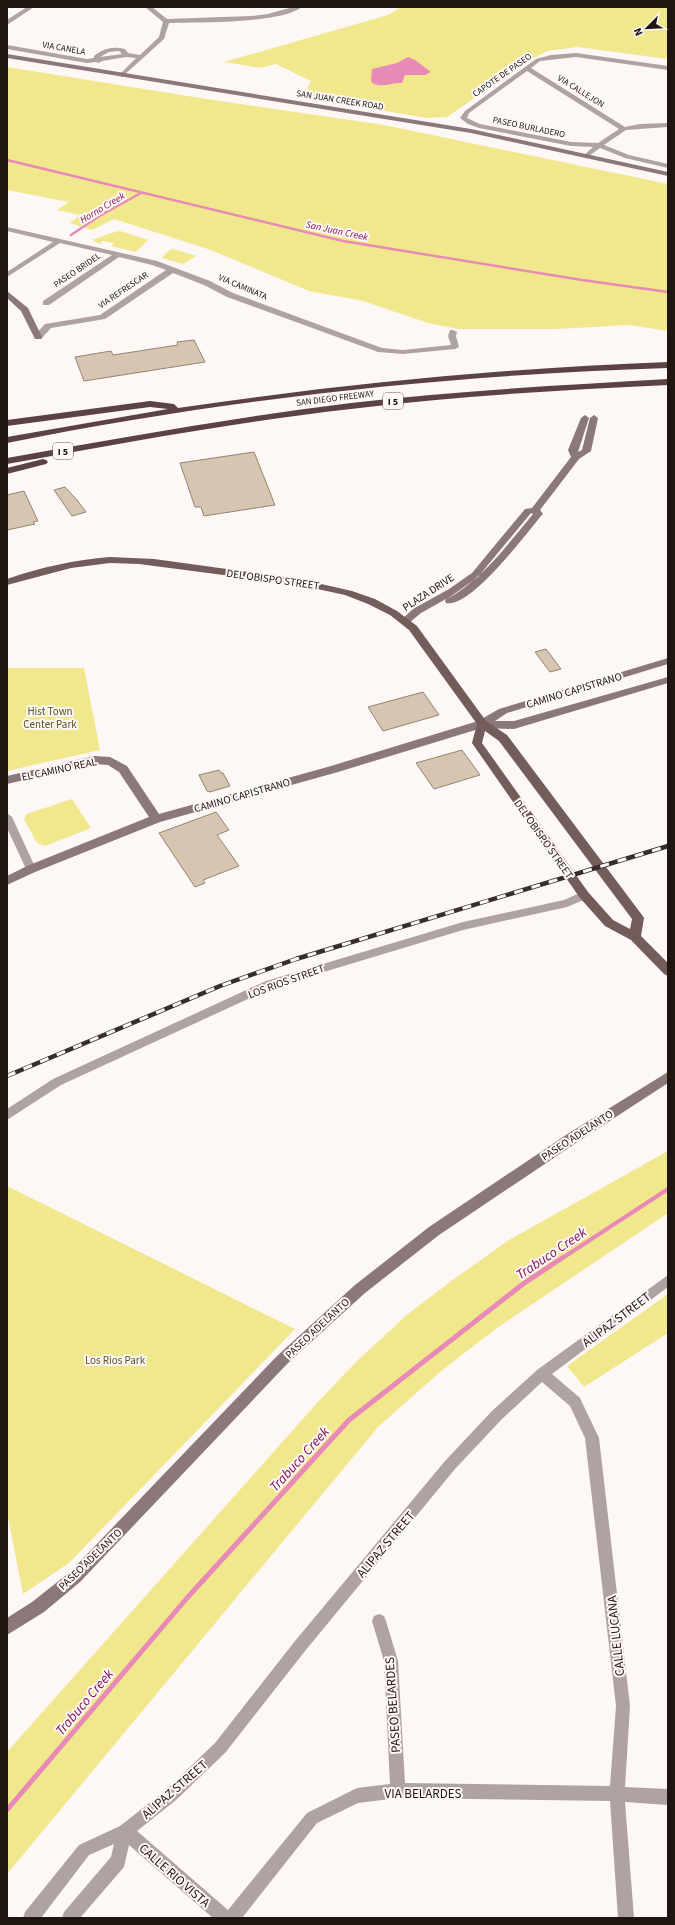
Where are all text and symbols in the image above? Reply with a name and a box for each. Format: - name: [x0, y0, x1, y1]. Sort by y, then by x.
- north arrow: [627, 8, 667, 48]
- text: N: [630, 25, 647, 38]
- street label: VIA CANELA: [41, 38, 87, 59]
- street label: CAPOTE DE PASEO: [470, 50, 534, 101]
- street label: VIA CALLEJON: [555, 72, 607, 111]
- street label: SAN JUAN CREEK ROAD: [295, 87, 385, 114]
- street label: PASEO BURLADERO: [491, 113, 566, 142]
- water label: Horno Creek: [77, 189, 128, 227]
- water label: San Juan Creek: [304, 218, 369, 244]
- street label: PASEO BRIDEL: [51, 249, 104, 291]
- street label: VIA REFRESCAR: [96, 269, 151, 312]
- street label: VIA CAMINATA: [216, 271, 269, 304]
- street label: SAN DIEGO FREEWAY: [295, 387, 376, 410]
- road number: I 5: [383, 393, 403, 409]
- road number: I 5: [53, 443, 73, 459]
- street label: DEL OBISPO STREET: [225, 566, 320, 593]
- street label: PLAZA DRIVE: [399, 570, 457, 615]
- street label: CAMINO CAPISTRANO: [524, 669, 624, 712]
- park label: Hist Town Center Park: [23, 704, 77, 732]
- street label: EL CAMINO REAL: [20, 754, 99, 785]
- street label: CAMINO CAPISTRANO: [192, 775, 292, 816]
- street label: DEL OBISPO STREET: [511, 797, 577, 882]
- street label: LOS RIOS STREET: [246, 961, 327, 1002]
- street label: PASEO ADELANTO: [538, 1107, 616, 1164]
- water label: Trabuco Creek: [512, 1223, 591, 1285]
- street label: ALIPAZ STREET: [579, 1288, 655, 1352]
- street label: PASEO ADELANTO: [282, 1295, 353, 1362]
- park label: Los Rios Park: [85, 1353, 146, 1368]
- water label: Trabuco Creek: [265, 1422, 335, 1497]
- street label: ALIPAZ STREET: [353, 1507, 419, 1582]
- street label: PASEO ADELANTO: [55, 1525, 125, 1594]
- street label: CALLE LUCANA: [603, 1594, 629, 1677]
- street label: PASEO BELARDES: [381, 1656, 405, 1753]
- water label: Trabuco Creek: [51, 1665, 119, 1740]
- street label: ALIPAZ STREET: [138, 1756, 211, 1823]
- street label: VIA BELARDES: [385, 1785, 461, 1803]
- street label: CALLE RIO VISTA: [135, 1840, 215, 1912]

